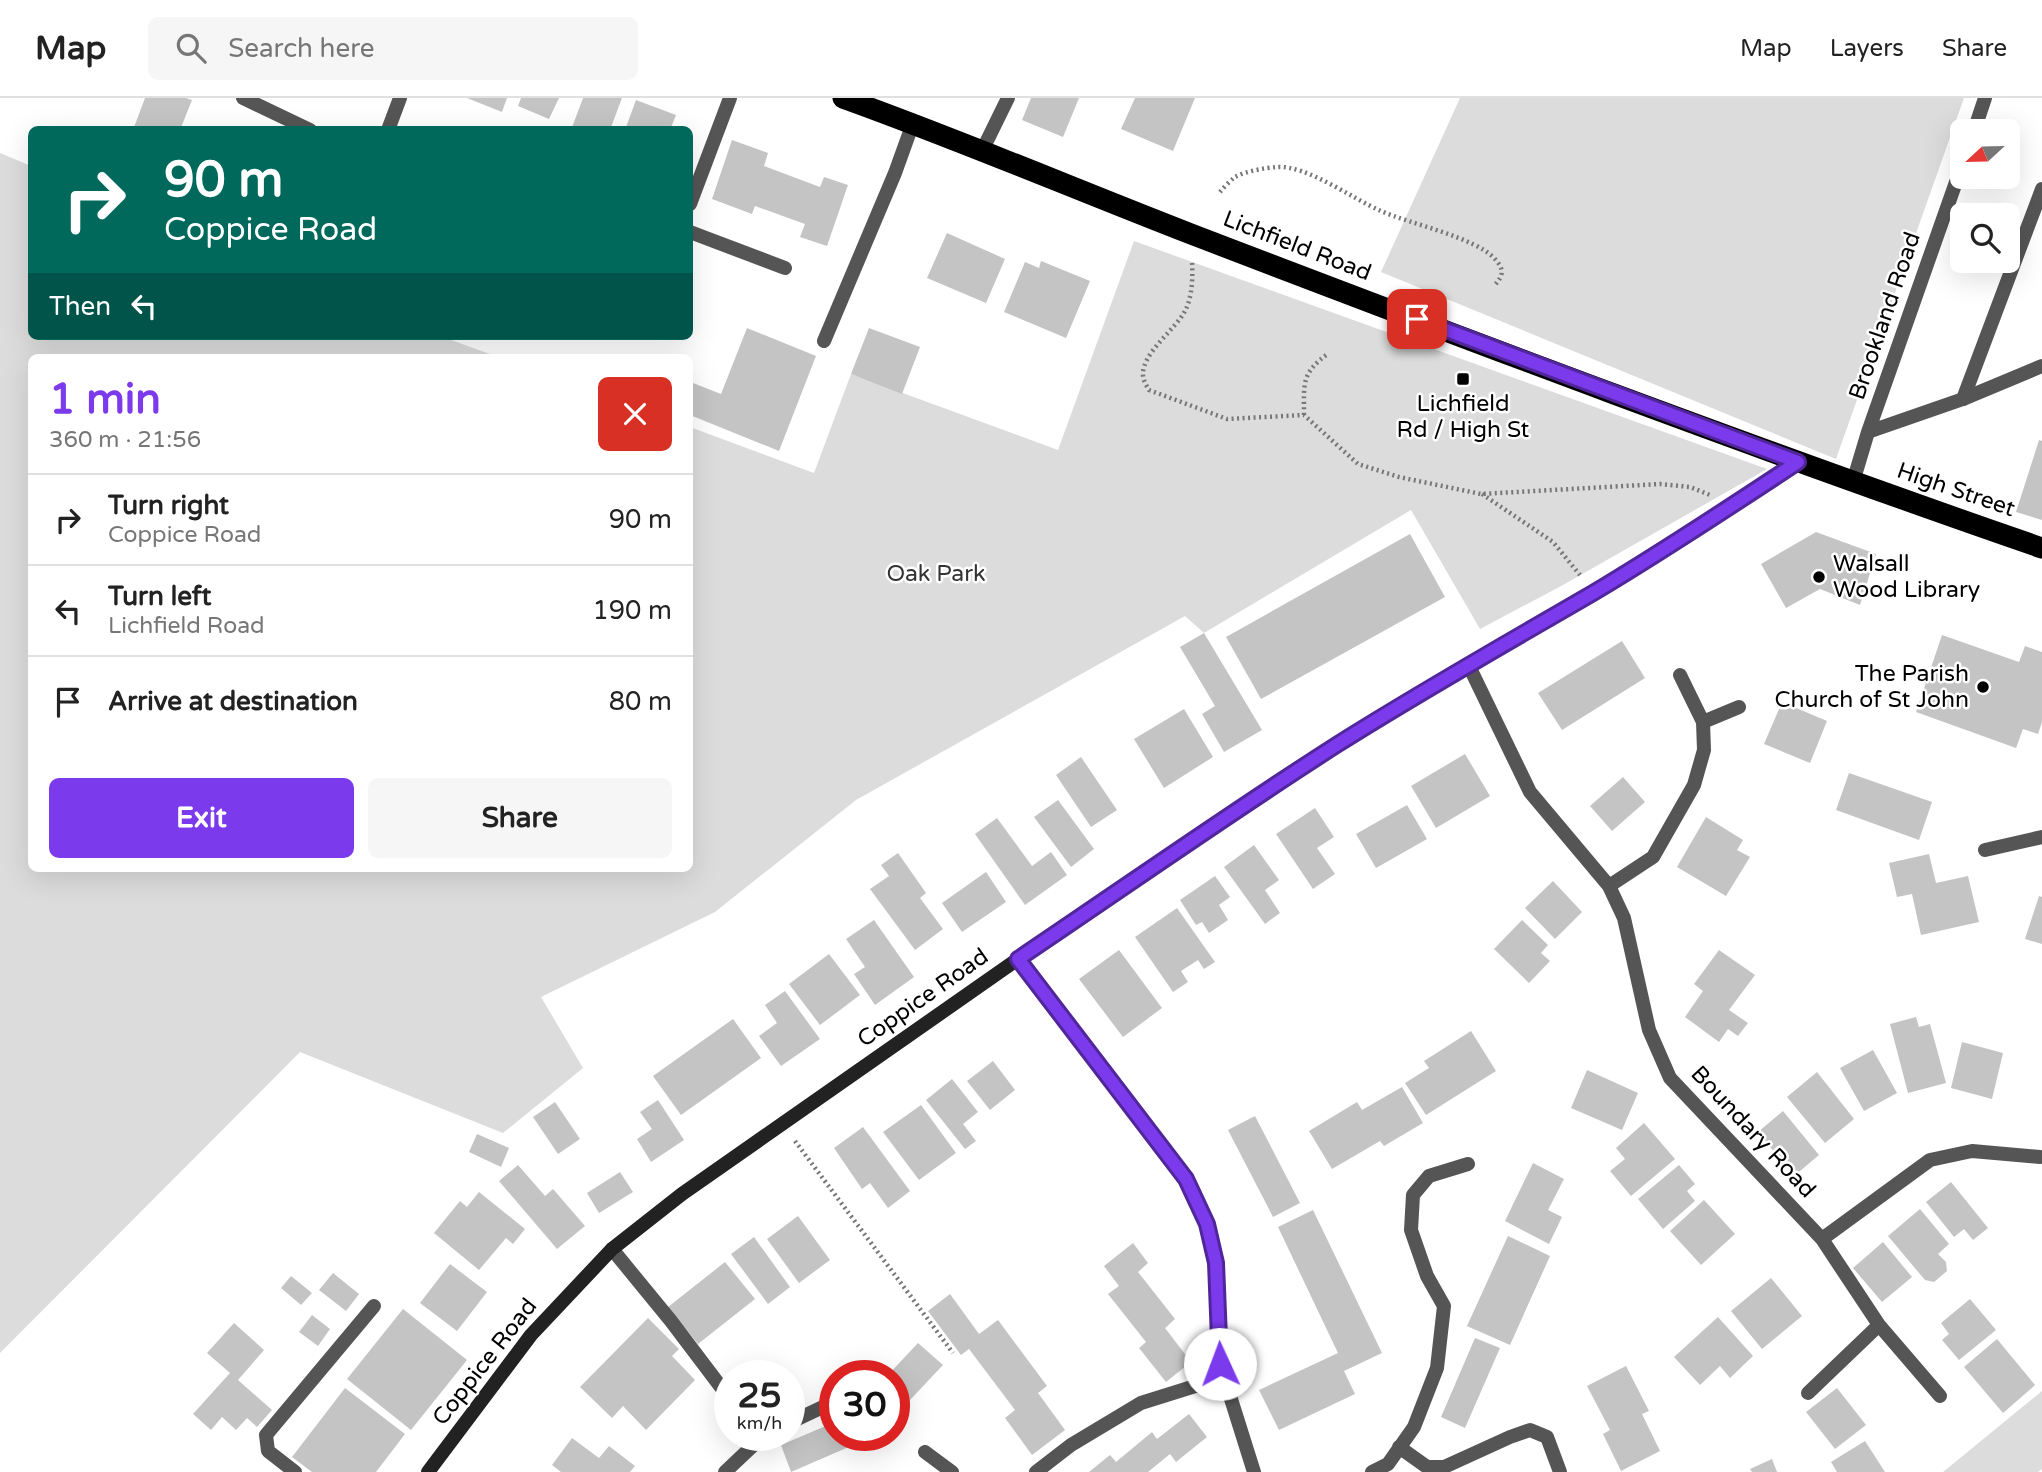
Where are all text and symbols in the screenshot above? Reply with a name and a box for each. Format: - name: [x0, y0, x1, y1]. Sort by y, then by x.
- search box: [148, 17, 638, 80]
- text: Map: [35, 29, 106, 68]
- icon: search: [172, 29, 210, 67]
- text: Search here: [228, 33, 374, 64]
- text: Map: [1740, 34, 1792, 63]
- text: Layers: [1830, 34, 1904, 63]
- text: Share: [1942, 34, 2007, 63]
- north arrow: [1950, 119, 2020, 189]
- map controls: [1950, 119, 2020, 273]
- text: 90 m: [164, 151, 283, 210]
- icon: right: [49, 154, 140, 245]
- button: search: [1950, 203, 2020, 273]
- street label: Lichfield Road: [1219, 205, 1375, 287]
- text: Coppice Road: [164, 211, 377, 249]
- street label: Brookland Road: [1843, 228, 1927, 404]
- icon: left: [125, 287, 163, 325]
- pin: [1387, 289, 1447, 349]
- text: Then: [49, 291, 111, 322]
- icon: arrive: [1398, 300, 1436, 338]
- marker: Lichfield Rd / High St: [1455, 371, 1471, 387]
- text: 1 min: [49, 374, 161, 425]
- button: close: [598, 377, 672, 451]
- place label: Lichfield Rd / High St: [1397, 390, 1530, 444]
- text: 360 m · 21:56: [49, 426, 201, 454]
- street label: High Street: [1893, 457, 2019, 523]
- text: Turn right: [108, 490, 229, 521]
- icon: right: [49, 501, 87, 539]
- text: 90 m: [609, 504, 672, 535]
- text: Coppice Road: [108, 521, 261, 549]
- place label: Walsall Wood Library: [1833, 550, 1980, 604]
- park label: Oak Park: [886, 560, 986, 588]
- marker: Walsall Wood Library: [1811, 569, 1827, 585]
- text: Turn left: [108, 581, 211, 612]
- icon: left: [49, 592, 87, 630]
- text: 190 m: [592, 595, 672, 626]
- text: Lichfield Road: [108, 612, 265, 640]
- place label: The Parish Church of St John: [1775, 660, 1969, 714]
- marker: The Parish Church of St John: [1975, 679, 1991, 695]
- icon: arrive: [49, 683, 87, 721]
- text: Arrive at destination: [108, 686, 358, 717]
- text: 80 m: [609, 686, 672, 717]
- button: Exit: [49, 778, 354, 858]
- button: Share: [368, 778, 672, 858]
- street label: Coppice Road: [852, 943, 994, 1053]
- street label: Boundary Road: [1685, 1060, 1821, 1204]
- street label: Coppice Road: [427, 1293, 543, 1431]
- position arrow: [1183, 1327, 1257, 1401]
- speed limit sign: 30: [819, 1360, 910, 1451]
- text: 25: [738, 1375, 781, 1417]
- text: km/h: [737, 1412, 782, 1434]

